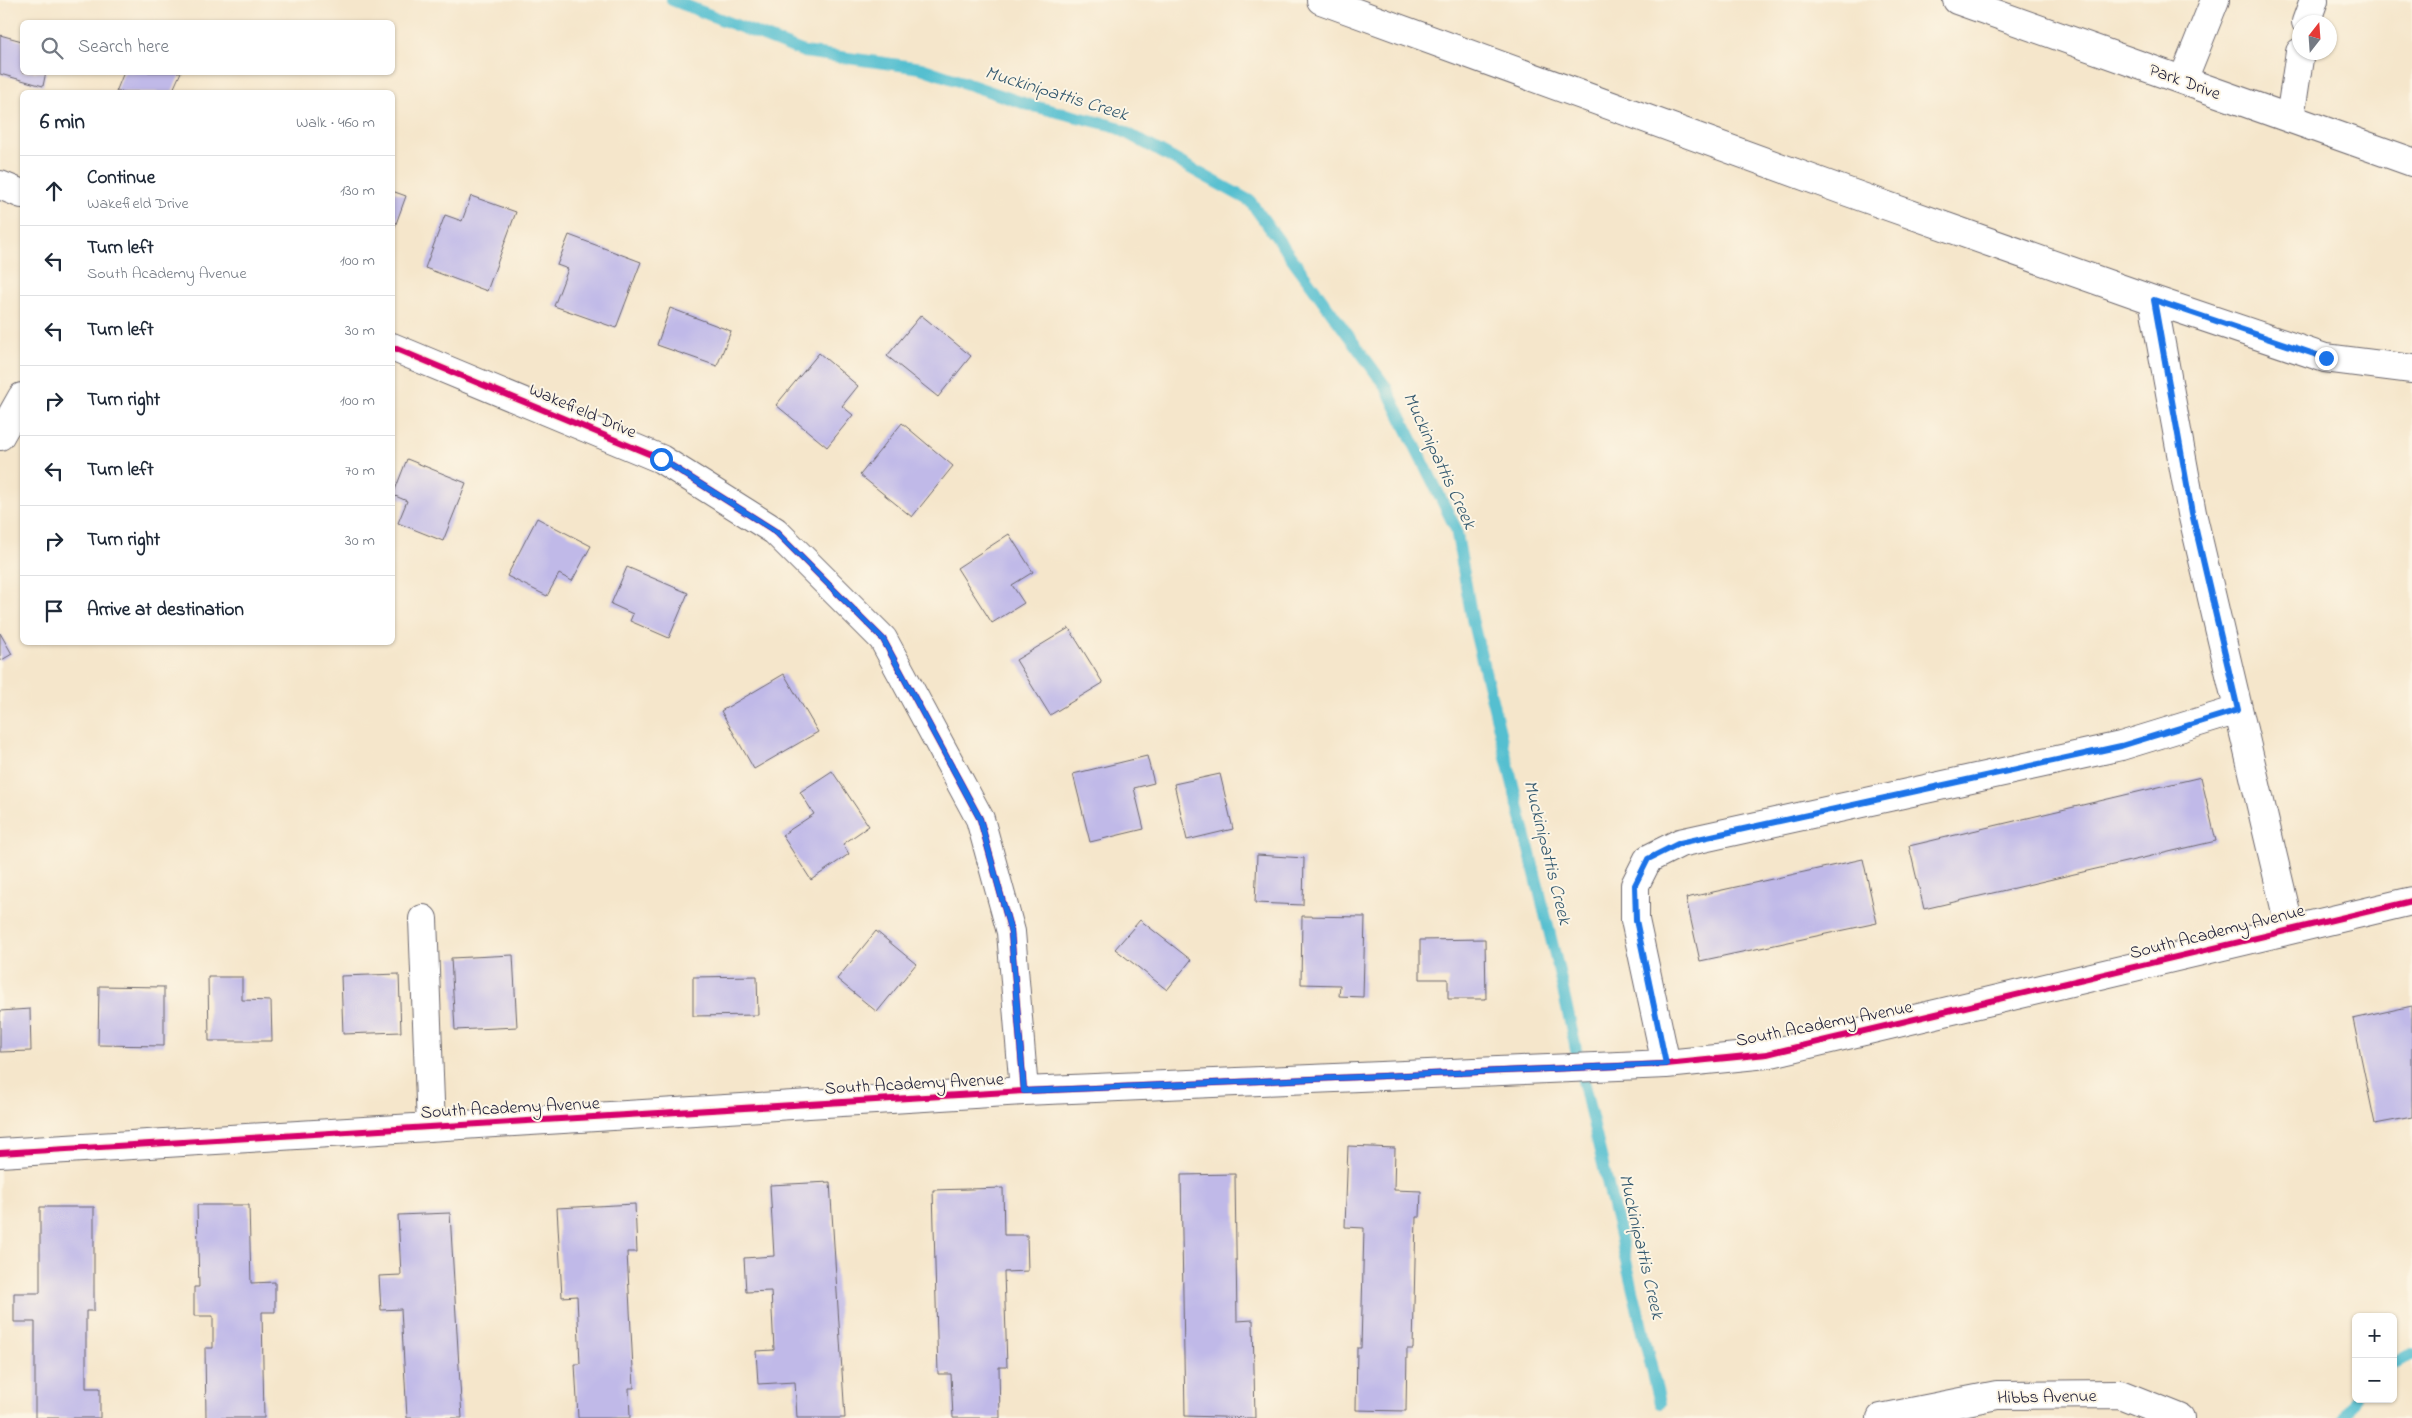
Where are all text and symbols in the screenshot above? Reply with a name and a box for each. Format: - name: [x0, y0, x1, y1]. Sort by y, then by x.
- north arrow: [2292, 15, 2337, 60]
- search box: [20, 20, 395, 75]
- icon: search: [38, 34, 66, 62]
- text: Search here: [78, 34, 169, 61]
- street label: Park Drive: [2145, 58, 2225, 108]
- water label: Muckinipattis Creek: [981, 60, 1132, 129]
- text: 6 min: [40, 108, 85, 138]
- text: Walk · 460 m: [296, 111, 375, 135]
- text: Continue: [87, 165, 155, 192]
- icon: ahead: [40, 177, 68, 205]
- text: 130 m: [340, 179, 375, 203]
- text: Wakefield Drive: [87, 192, 189, 216]
- text: Turn left: [87, 235, 154, 262]
- icon: left: [40, 247, 68, 275]
- text: 100 m: [340, 249, 375, 273]
- text: South Academy Avenue: [87, 262, 247, 286]
- icon: left: [40, 317, 68, 345]
- text: Turn left: [87, 317, 154, 344]
- text: 30 m: [345, 319, 375, 343]
- route end: [2315, 347, 2338, 370]
- street label: Wakefield Drive: [524, 378, 641, 447]
- icon: right: [40, 387, 68, 415]
- text: Turn right: [87, 387, 160, 414]
- water label: Muckinipattis Creek: [1395, 388, 1483, 535]
- text: 100 m: [340, 389, 375, 413]
- route start: [650, 448, 673, 471]
- icon: left: [40, 457, 68, 485]
- text: Turn left: [87, 457, 154, 484]
- text: 70 m: [345, 459, 375, 483]
- icon: right: [40, 527, 68, 555]
- text: Turn right: [87, 527, 160, 554]
- text: 30 m: [345, 529, 375, 553]
- icon: arrive: [40, 597, 68, 625]
- text: Arrive at destination: [87, 597, 244, 624]
- water label: Muckinipattis Creek: [1516, 777, 1578, 928]
- street label: South Academy Avenue: [2127, 898, 2309, 967]
- street label: South Academy Avenue: [1734, 995, 1916, 1055]
- street label: South Academy Avenue: [824, 1067, 1005, 1103]
- street label: South Academy Avenue: [420, 1091, 601, 1127]
- water label: Muckinipattis Creek: [1611, 1171, 1671, 1322]
- map controls: [2352, 1313, 2397, 1403]
- button: +: [2352, 1313, 2397, 1358]
- button: −: [2352, 1358, 2397, 1403]
- street label: Hibbs Avenue: [1997, 1384, 2098, 1412]

